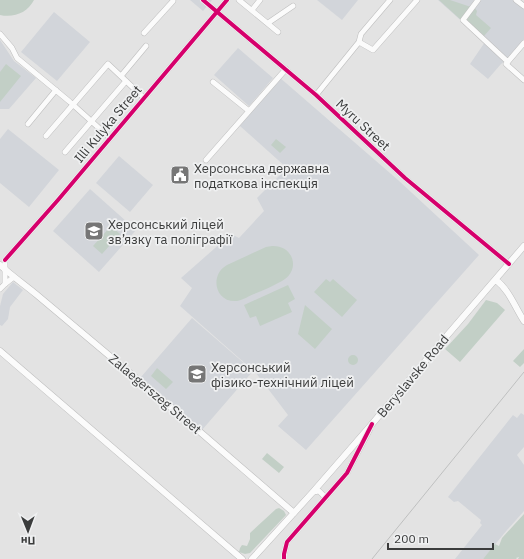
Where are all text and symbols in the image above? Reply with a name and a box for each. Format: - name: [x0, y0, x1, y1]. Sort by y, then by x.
- street label: Illi Kulyka Street: [71, 82, 145, 166]
- street label: Myru Street: [332, 96, 394, 154]
- place label: Херсонська державна податкова інспекція: [194, 160, 329, 192]
- public building icon: Херсонська державна податкова інспекція: [169, 164, 191, 186]
- place label: Херсонський ліцей зв’язку та поліграфії: [108, 216, 233, 248]
- school or university icon: Херсонський ліцей зв’язку та поліграфії: [83, 220, 105, 242]
- street label: Beryslavske Road: [373, 331, 453, 421]
- street label: Zalaegerszeg Street: [105, 350, 205, 438]
- place label: Херсонський фізико-технічний ліцей: [211, 359, 354, 391]
- school or university icon: Херсонський фізико-технічний ліцей: [186, 363, 208, 385]
- north arrow: [8, 511, 48, 551]
- scale bar: [388, 525, 493, 551]
- text: 200 m: [394, 531, 429, 546]
- text: Пн: [21, 534, 36, 548]

